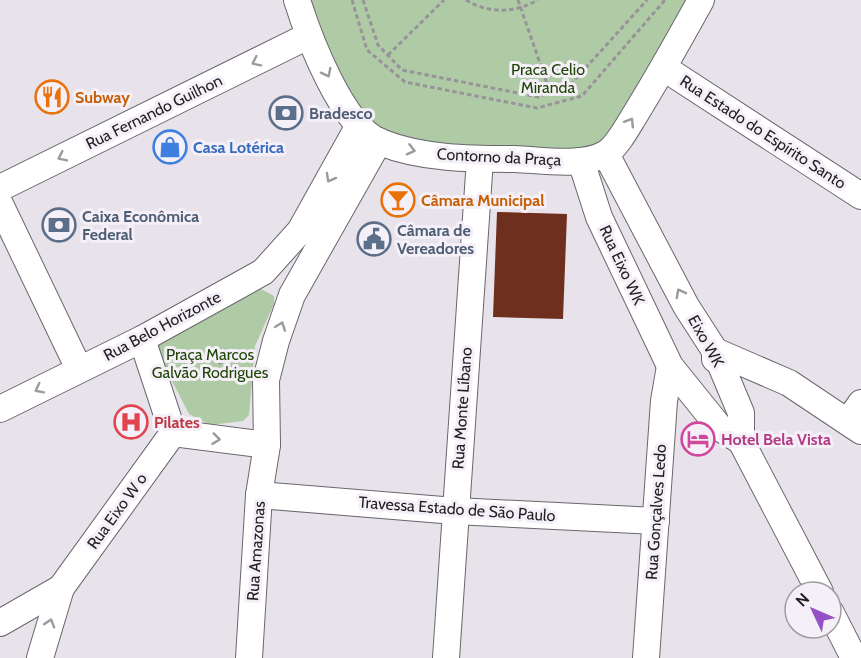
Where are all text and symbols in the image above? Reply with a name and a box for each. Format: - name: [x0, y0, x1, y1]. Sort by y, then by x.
- one-way arrow: [252, 55, 262, 66]
- park label: Praca Celio Miranda: [511, 60, 585, 97]
- one-way arrow: [320, 67, 331, 78]
- street label: Rua Fernando Guilhon: [83, 71, 225, 153]
- street label: Rua Estado do Espírito Santo: [676, 71, 850, 193]
- restaurant icon: Subway: [34, 79, 70, 115]
- place label: Subway: [75, 88, 130, 107]
- bank icon: Bradesco: [268, 95, 304, 131]
- place label: Bradesco: [309, 104, 373, 123]
- one-way arrow: [623, 117, 634, 128]
- shop icon: Casa Lotérica: [152, 129, 188, 165]
- place label: Casa Lotérica: [193, 138, 284, 157]
- one-way arrow: [406, 143, 416, 156]
- street label: Contorno da Praça: [436, 144, 562, 170]
- one-way arrow: [58, 150, 69, 162]
- one-way arrow: [326, 172, 337, 182]
- bar icon: Câmara Municipal: [380, 182, 416, 218]
- place label: Câmara Municipal: [421, 191, 544, 210]
- bank icon: Caixa Econômica Federal: [41, 207, 77, 243]
- place label: Caixa Econômica Federal: [82, 207, 199, 244]
- public building icon: Câmara de Vereadores: [356, 221, 392, 257]
- place label: Câmara de Vereadores: [397, 221, 474, 258]
- street label: Rua Eixo WK: [595, 222, 649, 308]
- street label: Rua Belo Horizonte: [100, 287, 224, 365]
- one-way arrow: [676, 289, 687, 299]
- street label: Eixo WK: [684, 312, 728, 370]
- one-way arrow: [274, 321, 286, 332]
- park label: Praça Marcos Galvão Rodrigues: [152, 345, 269, 382]
- street label: Rua Monte Líbano: [448, 346, 476, 470]
- one-way arrow: [35, 381, 46, 393]
- hospital icon: Pilates: [113, 404, 149, 440]
- place label: Pilates: [154, 413, 200, 432]
- hotel icon: Hotel Bela Vista: [680, 421, 716, 457]
- place label: Hotel Bela Vista: [721, 430, 831, 449]
- one-way arrow: [211, 432, 221, 444]
- street label: Rua Gonçalves Ledo: [642, 443, 670, 581]
- street label: Rua Eixo W o: [83, 469, 151, 553]
- street label: Travessa Estado de São Paulo: [358, 493, 556, 525]
- street label: Rua Amazonas: [243, 500, 269, 602]
- north arrow: [783, 580, 843, 640]
- text: N: [792, 589, 813, 611]
- one-way arrow: [43, 618, 55, 629]

